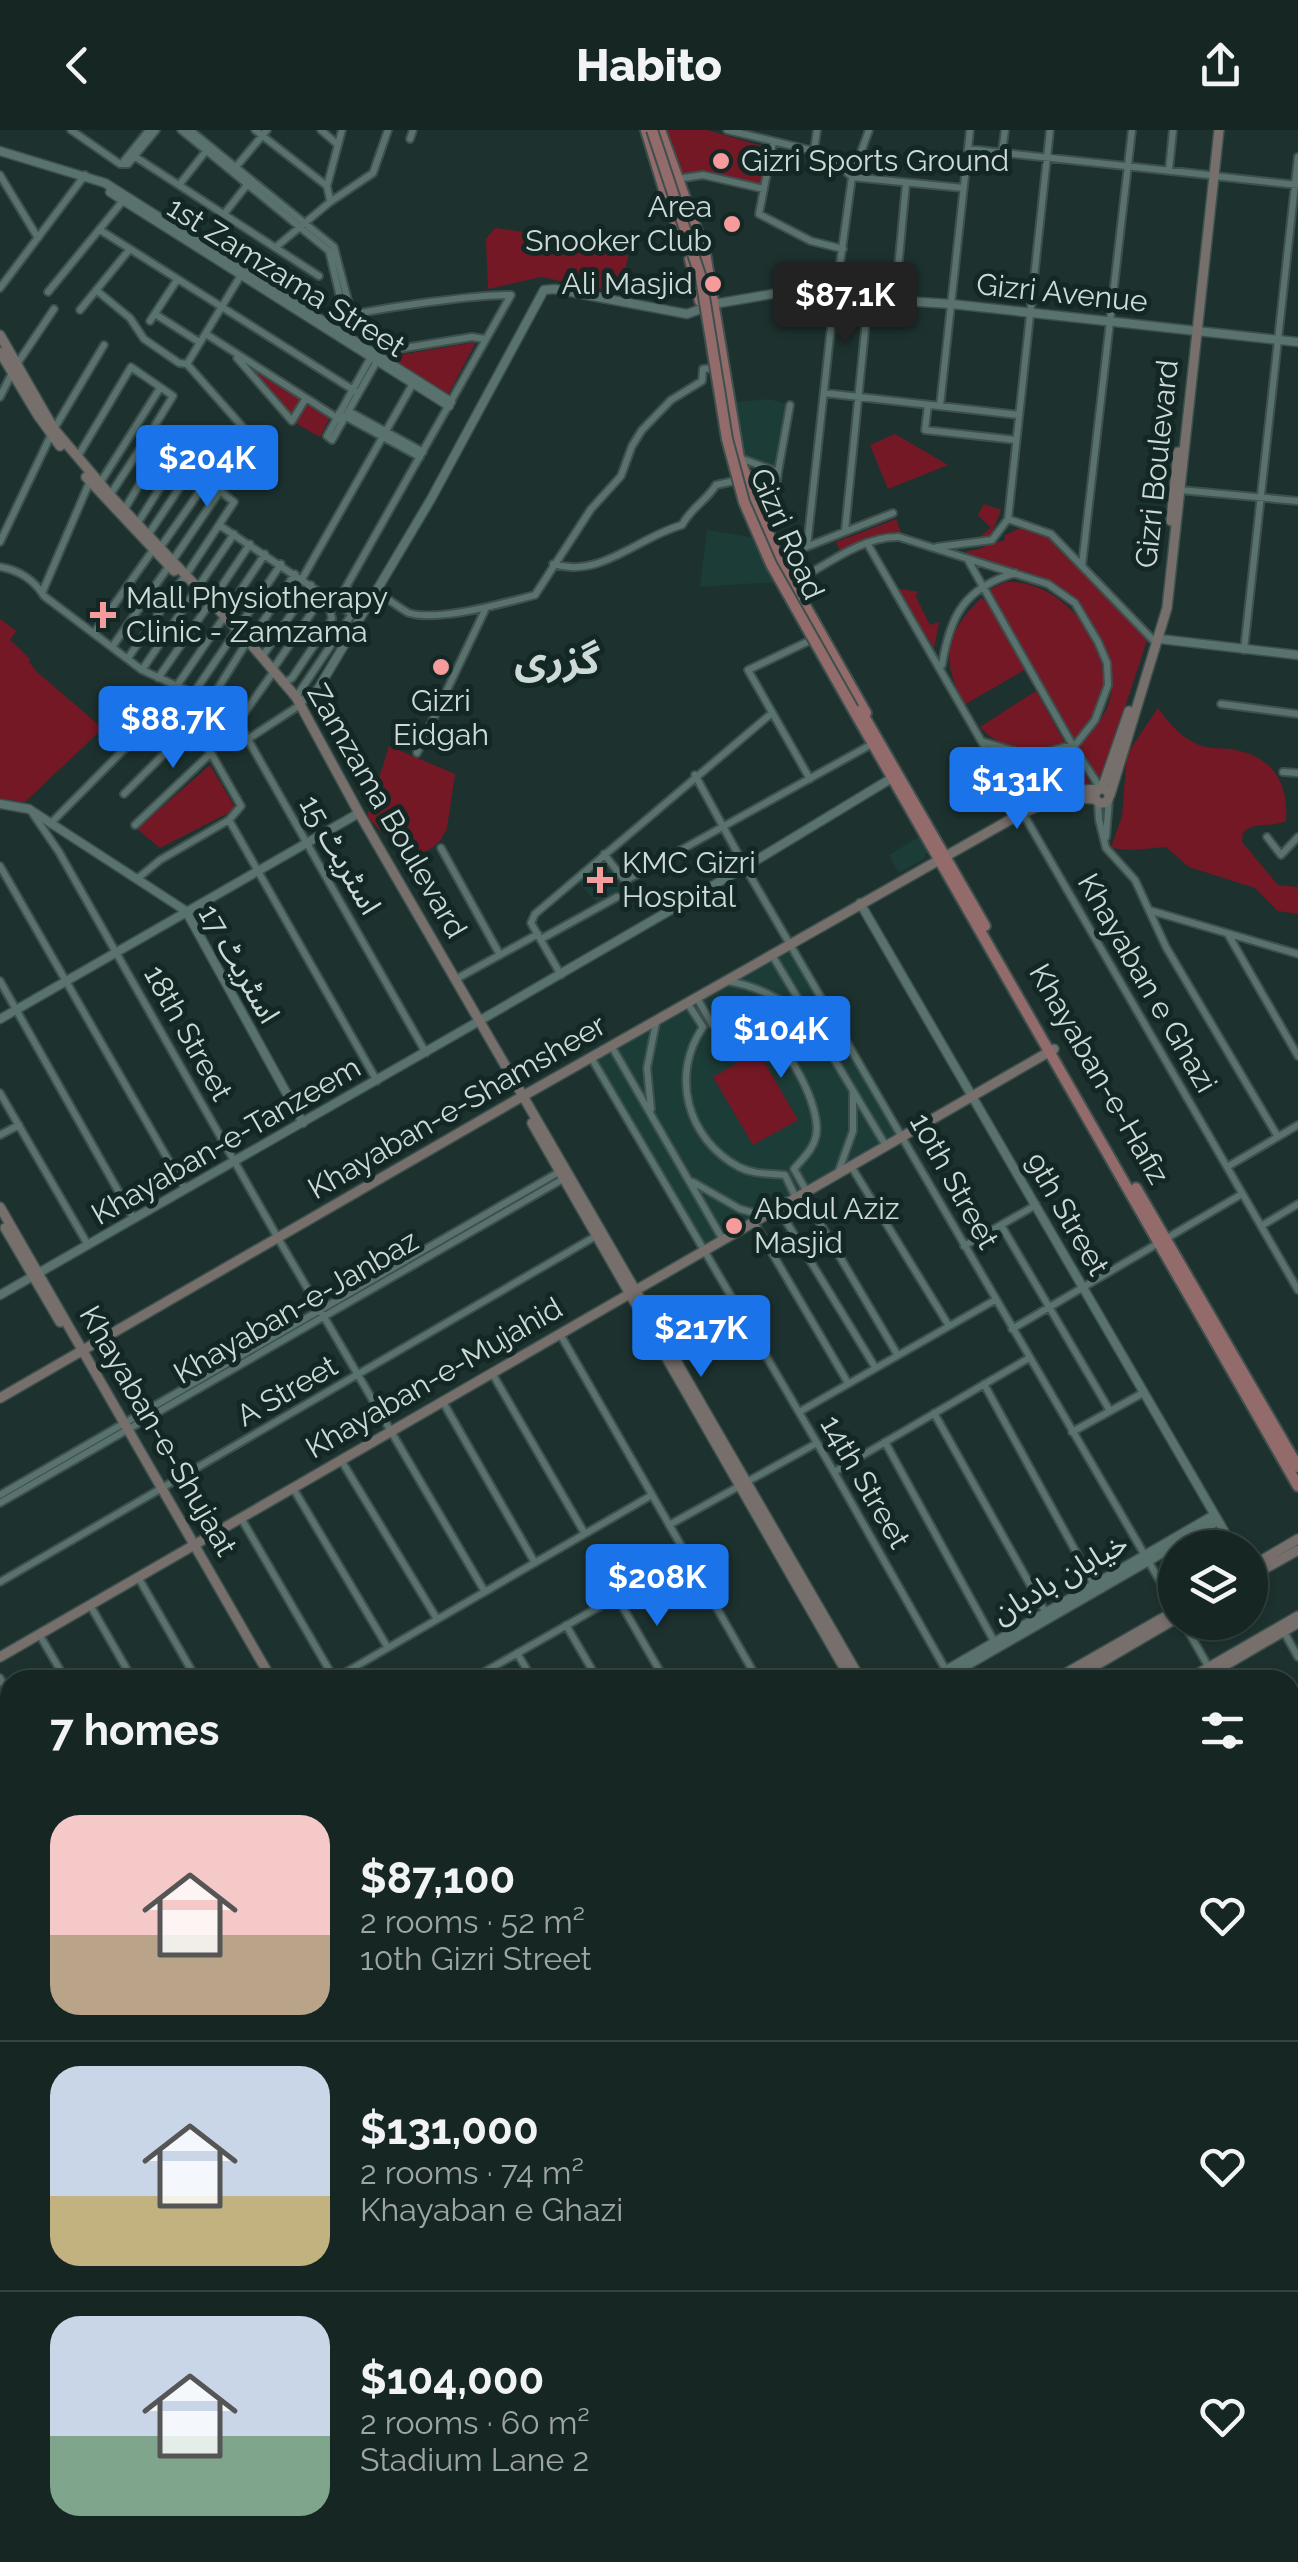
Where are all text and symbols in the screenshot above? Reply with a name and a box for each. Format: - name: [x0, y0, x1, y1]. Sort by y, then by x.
- icon: back: [50, 38, 105, 93]
- icon: share: [1193, 38, 1248, 93]
- text: Habito: [576, 39, 722, 92]
- place label: Gizri Sports Ground: [741, 143, 1009, 178]
- marker: Gizri Sports Ground: [710, 150, 732, 172]
- street label: 1st Zamzama Street: [161, 189, 412, 364]
- place label: Area Snooker Club: [525, 189, 712, 258]
- marker: Area Snooker Club: [721, 213, 743, 235]
- pin: $87.1K: [764, 262, 926, 347]
- place label: Ali Masjid: [561, 266, 693, 301]
- street label: Gizri Avenue: [975, 266, 1149, 319]
- marker: Ali Masjid: [702, 273, 724, 295]
- text: $87.1K: [795, 276, 895, 313]
- street label: Gizri Boulevard: [1128, 358, 1185, 570]
- pin: $204K: [137, 425, 277, 510]
- text: $204K: [158, 439, 256, 476]
- street label: Gizri Road: [743, 463, 832, 605]
- place label: Mall Physiotherapy Clinic - Zamzama: [126, 580, 388, 649]
- marker: Mall Physiotherapy Clinic - Zamzama: [90, 602, 116, 628]
- district label: گزری: [514, 636, 601, 684]
- marker: Gizri Eidgah: [430, 656, 452, 678]
- street label: Zamzama Boulevard: [300, 678, 474, 944]
- place label: Gizri Eidgah: [393, 683, 489, 752]
- pin: $88.7K: [92, 686, 254, 771]
- text: $88.7K: [121, 700, 225, 737]
- pin: $131K: [947, 747, 1087, 832]
- text: $131K: [971, 761, 1063, 798]
- street label: اسٹریٹ 15: [292, 789, 388, 920]
- place label: KMC Gizri Hospital: [622, 845, 756, 914]
- marker: KMC Gizri Hospital: [587, 867, 613, 893]
- street label: Khayaban e Ghazi: [1071, 867, 1224, 1098]
- street label: اسٹریٹ 17: [192, 898, 287, 1029]
- street label: Khayaban-e-Hafiz: [1022, 958, 1177, 1190]
- street label: 18th Street: [137, 959, 240, 1106]
- pin: $104K: [711, 996, 851, 1081]
- street label: Khayaban-e-Shamsheer: [302, 1007, 612, 1206]
- text: $104K: [733, 1010, 829, 1047]
- street label: Khayaban-e-Tanzeem: [85, 1049, 366, 1232]
- street label: 10th Street: [903, 1107, 1006, 1255]
- street label: 9th Street: [1018, 1146, 1117, 1281]
- place label: Abdul Aziz Masjid: [754, 1191, 900, 1260]
- marker: Abdul Aziz Masjid: [723, 1215, 745, 1237]
- street label: Khayaban-e-Janbaz: [167, 1222, 424, 1391]
- street label: Khayaban-e-Mujahid: [299, 1290, 568, 1465]
- pin: $217K: [631, 1295, 771, 1380]
- street label: Khayaban-e-Shujaat: [73, 1299, 244, 1562]
- text: $217K: [654, 1309, 748, 1346]
- street label: A Street: [230, 1348, 343, 1433]
- street label: 14th Street: [813, 1409, 917, 1554]
- street label: خیابان بادبان: [986, 1525, 1134, 1630]
- map controls: [1158, 1530, 1268, 1640]
- button: layers: [1158, 1530, 1268, 1640]
- pin: $208K: [587, 1544, 727, 1629]
- text: $208K: [608, 1558, 706, 1595]
- icon: filters: [1195, 1703, 1250, 1758]
- text: 7 homes: [50, 1706, 219, 1755]
- text: $87,100: [360, 1854, 515, 1903]
- icon: home: [130, 1855, 250, 1975]
- icon: heart: [1195, 1888, 1250, 1943]
- text: 2 rooms · 52 m²: [360, 1903, 585, 1940]
- text: 10th Gizri Street: [360, 1940, 592, 1977]
- text: $131,000: [360, 2105, 539, 2154]
- icon: home: [130, 2106, 250, 2226]
- icon: heart: [1195, 2139, 1250, 2194]
- text: 2 rooms · 74 m²: [360, 2154, 584, 2191]
- text: Khayaban e Ghazi: [360, 2191, 623, 2228]
- text: $104,000: [360, 2355, 544, 2404]
- icon: home: [130, 2356, 250, 2476]
- icon: heart: [1195, 2389, 1250, 2444]
- text: 2 rooms · 60 m²: [360, 2404, 590, 2441]
- text: Stadium Lane 2: [360, 2441, 589, 2478]

